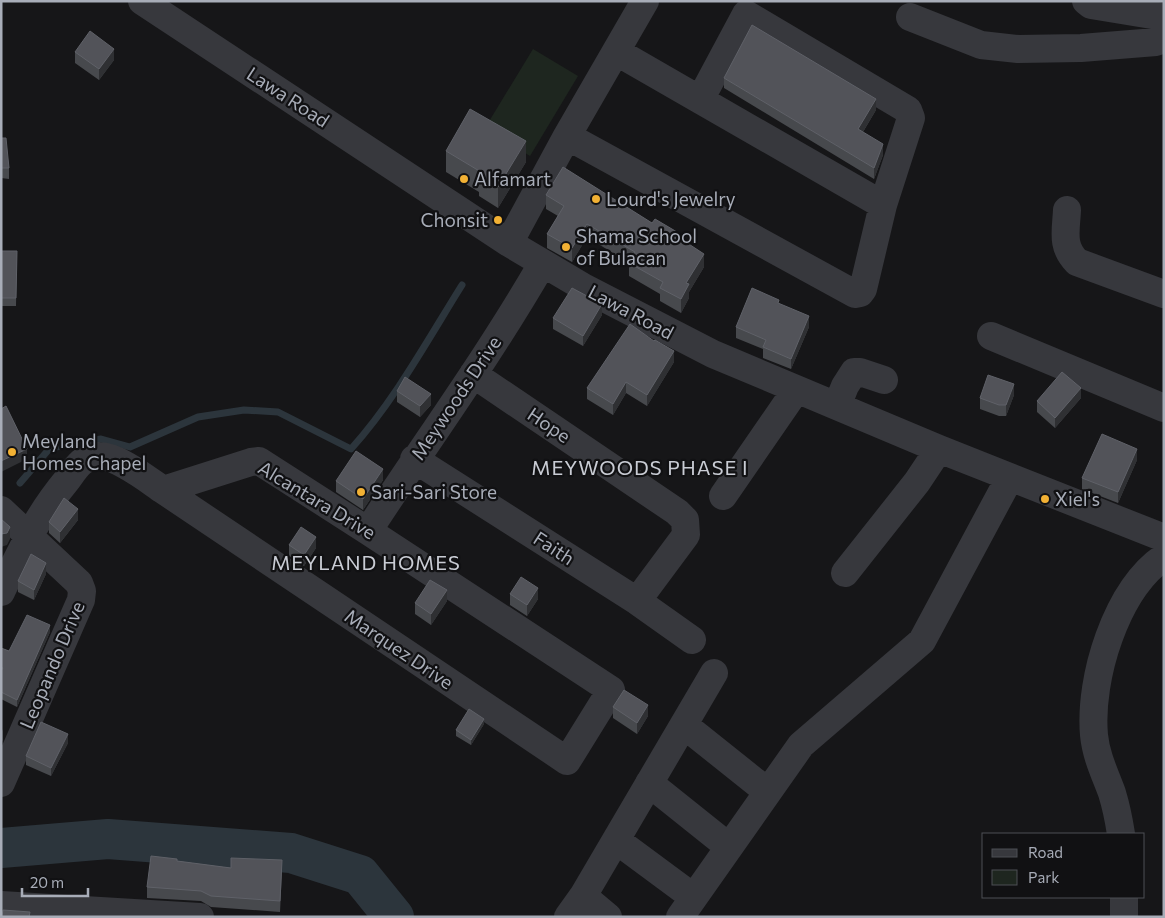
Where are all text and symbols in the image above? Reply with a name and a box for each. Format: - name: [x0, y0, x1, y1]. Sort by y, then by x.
- street label: Lawa Road: [243, 61, 334, 132]
- place label: Alfamart: [474, 167, 551, 190]
- marker: Alfamart: [458, 173, 470, 185]
- place label: Lourd's Jewelry: [606, 187, 736, 210]
- marker: Lourd's Jewelry: [590, 193, 602, 205]
- place label: Chonsit: [421, 208, 488, 231]
- marker: Chonsit: [492, 214, 504, 226]
- place label: Shama School of Bulacan: [576, 224, 697, 269]
- marker: Shama School of Bulacan: [560, 241, 572, 253]
- street label: Lawa Road: [585, 279, 678, 344]
- street label: Meywoods Drive: [406, 331, 506, 464]
- street label: Hope: [523, 402, 575, 447]
- place label: Meyland Homes Chapel: [22, 429, 146, 474]
- marker: Meyland Homes Chapel: [6, 446, 18, 458]
- district label: MEYWOODS PHASE I: [531, 455, 749, 479]
- street label: Alcantara Drive: [254, 456, 380, 544]
- place label: Sari-Sari Store: [371, 480, 497, 503]
- marker: Sari-Sari Store: [355, 486, 367, 498]
- place label: Xiel's: [1055, 487, 1100, 510]
- marker: Xiel's: [1039, 493, 1051, 505]
- street label: Faith: [530, 526, 579, 569]
- district label: MEYLAND HOMES: [271, 550, 461, 574]
- street label: Leopando Drive: [14, 598, 89, 732]
- street label: Marquez Drive: [341, 604, 458, 693]
- legend: [982, 833, 1145, 898]
- text: Road: [1028, 843, 1063, 861]
- scale bar: [22, 866, 89, 898]
- text: Park: [1028, 868, 1059, 886]
- text: 20 m: [30, 873, 64, 891]

